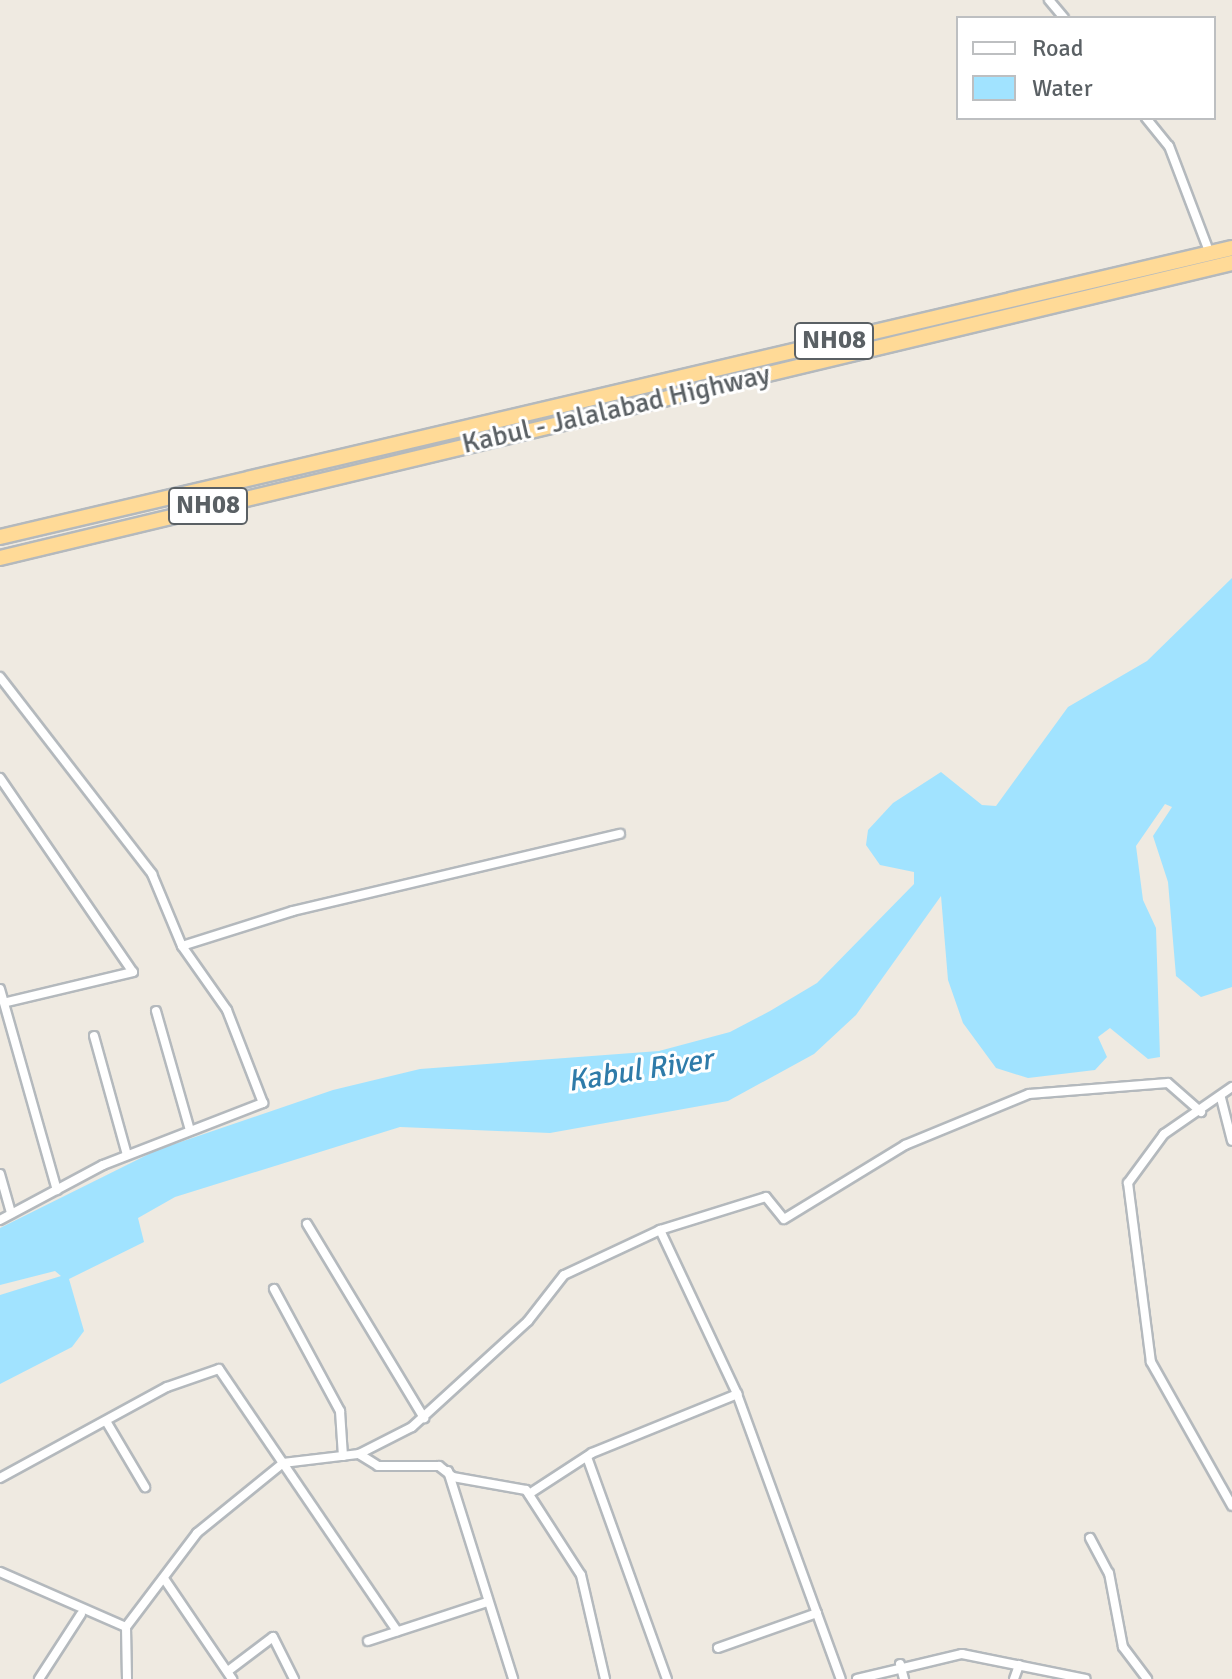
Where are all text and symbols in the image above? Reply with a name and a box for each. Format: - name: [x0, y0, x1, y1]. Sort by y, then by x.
- legend: [956, 16, 1216, 120]
- text: Road: [1032, 33, 1083, 63]
- text: Water: [1032, 73, 1092, 103]
- road number: NH08: [792, 319, 876, 363]
- street label: Kabul - Jalalabad Highway: [459, 357, 773, 461]
- road number: NH08: [166, 484, 250, 528]
- water label: Kabul River: [565, 1042, 715, 1100]

